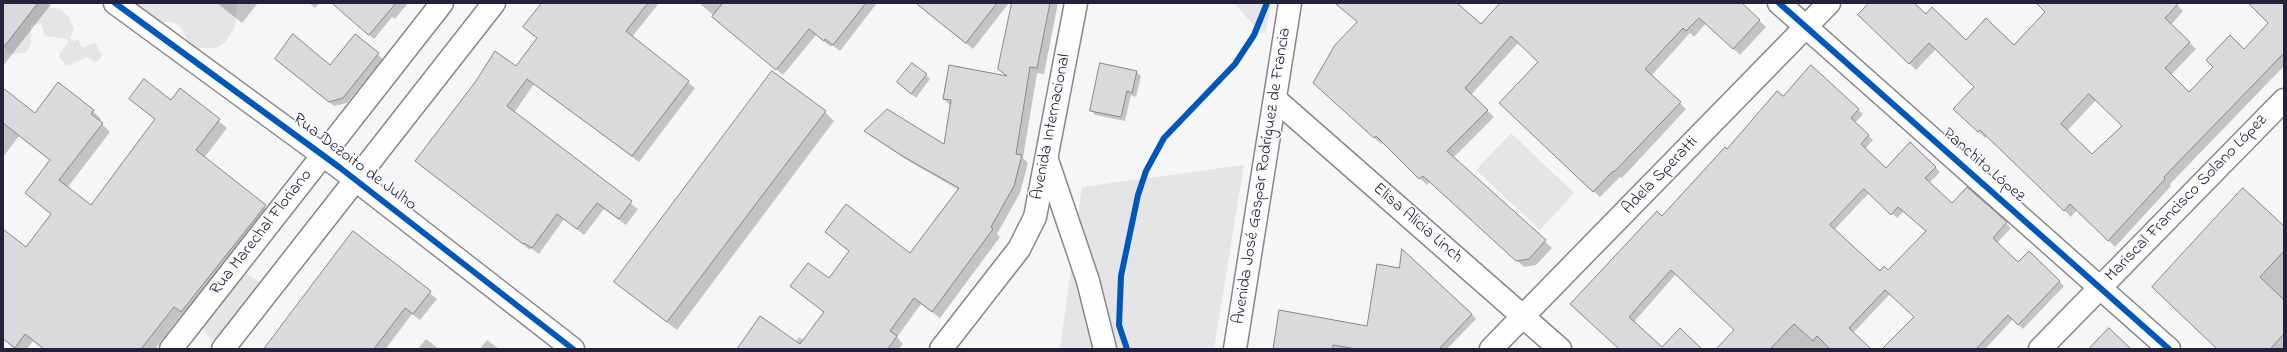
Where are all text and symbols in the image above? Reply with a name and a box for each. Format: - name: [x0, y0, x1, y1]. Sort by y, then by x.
- street label: Avenida José Gaspar Rodríguez de Francia: [1229, 26, 1297, 326]
- street label: Avenida Internacional: [1028, 52, 1076, 202]
- street label: Rua Dezoito de Julho: [288, 110, 420, 216]
- street label: Mariscal Francisco Solano López: [2102, 111, 2272, 287]
- street label: Panchito López: [1937, 125, 2029, 207]
- street label: Adela Speratti: [1619, 133, 1703, 219]
- street label: Rua Marechal Floriano: [206, 166, 318, 300]
- street label: Elisa Alicia Linch: [1368, 180, 1466, 268]

